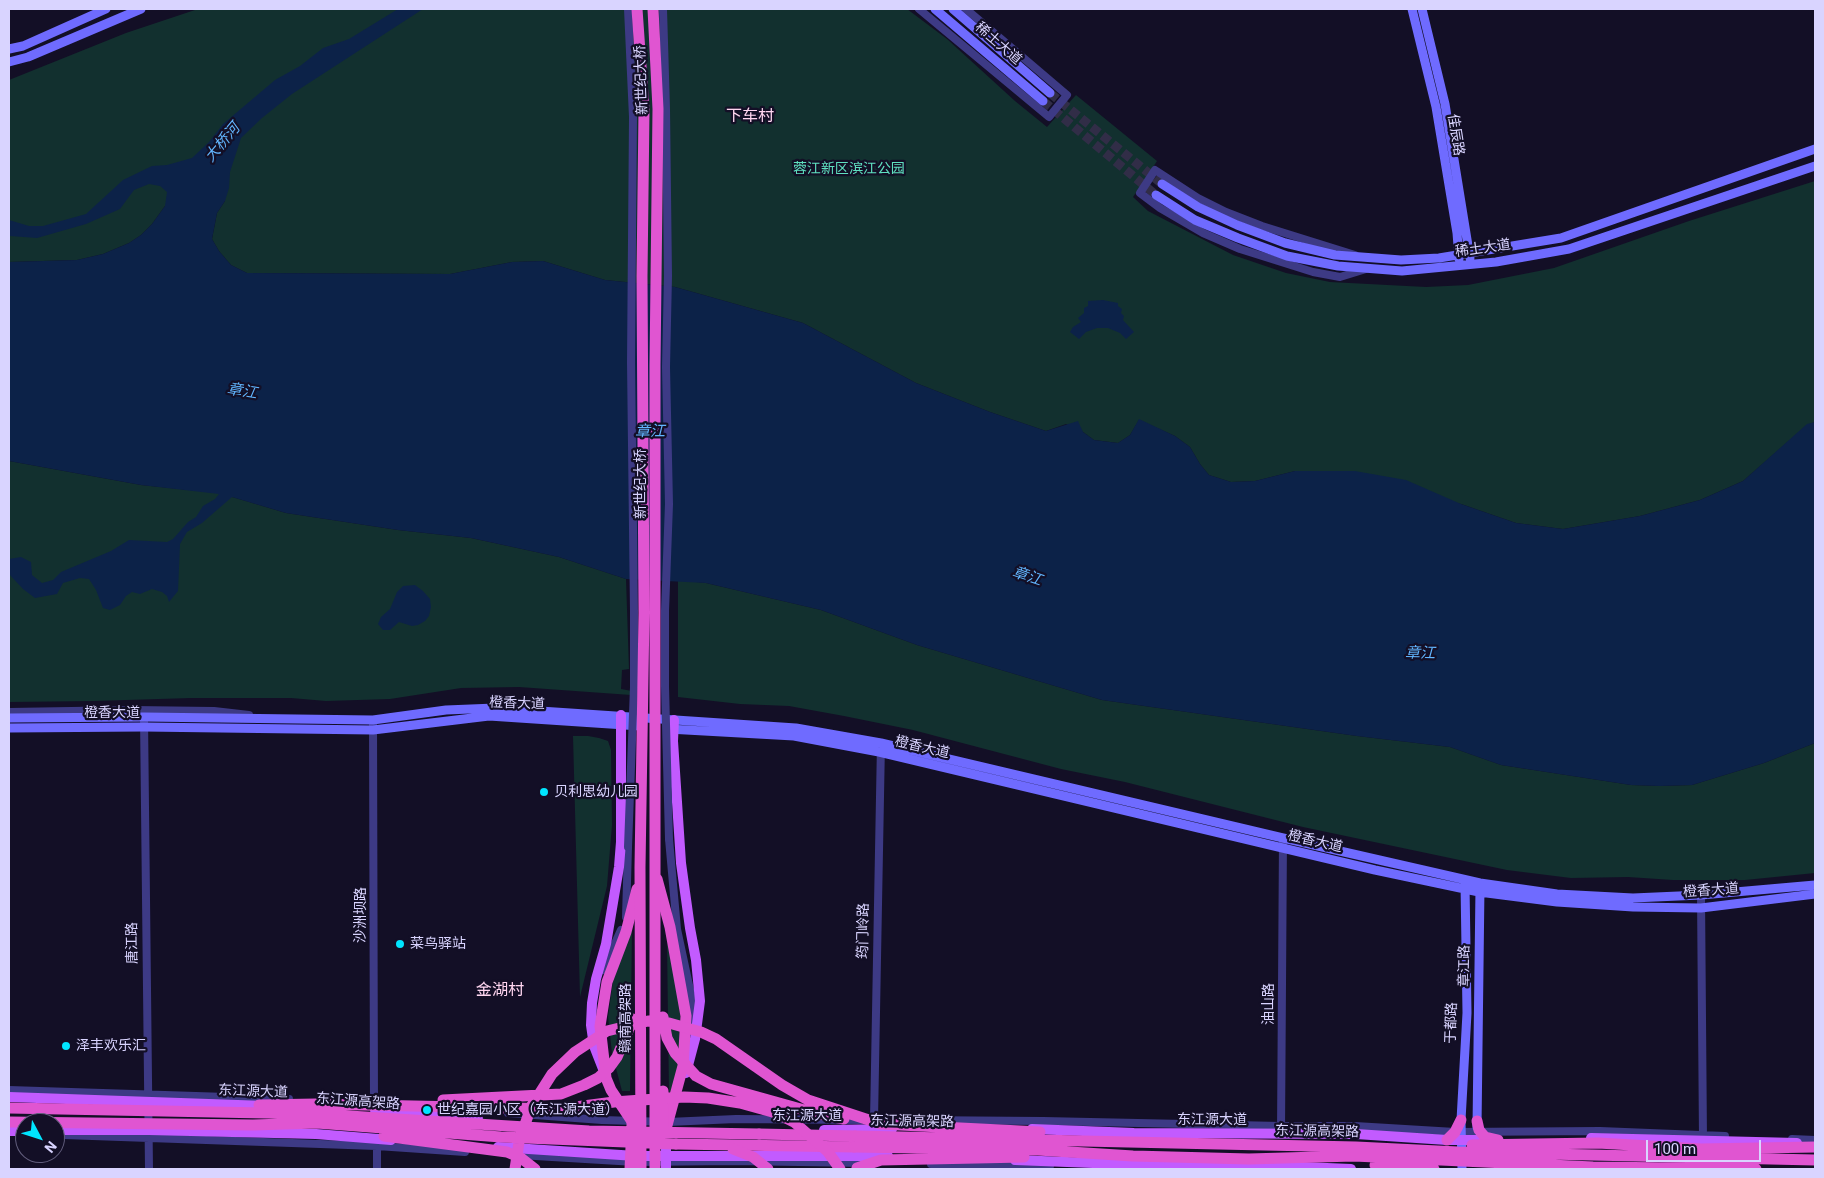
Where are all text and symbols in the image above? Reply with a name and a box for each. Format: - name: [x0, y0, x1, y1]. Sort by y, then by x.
- street label: 稀土大道: [971, 19, 1025, 69]
- street label: 新世纪大桥: [632, 45, 652, 115]
- district label: 下车村: [726, 107, 774, 127]
- street label: 佳辰路: [1443, 113, 1467, 157]
- water label: 大桥河: [202, 120, 244, 166]
- park label: 蓉江新区滨江公园: [793, 161, 905, 177]
- street label: 稀土大道: [1454, 237, 1512, 261]
- water label: 章江: [226, 381, 258, 403]
- water label: 章江: [635, 423, 665, 441]
- street label: 新世纪大桥: [633, 449, 649, 519]
- water label: 章江: [1010, 564, 1044, 590]
- water label: 章江: [1405, 645, 1435, 663]
- street label: 橙香大道: [489, 695, 545, 713]
- street label: 橙香大道: [84, 705, 140, 721]
- street label: 橙香大道: [893, 734, 951, 762]
- place label: 贝利思幼儿园: [554, 784, 638, 800]
- marker: 贝利思幼儿园: [538, 786, 550, 798]
- street label: 橙香大道: [1286, 828, 1344, 856]
- street label: 橙香大道: [1682, 881, 1740, 901]
- street label: 沙洲坝路: [353, 887, 369, 943]
- street label: 筠门岭路: [855, 903, 873, 959]
- street label: 唐江路: [124, 922, 142, 964]
- place label: 菜鸟驿站: [410, 936, 466, 952]
- marker: 菜鸟驿站: [394, 938, 406, 950]
- street label: 章江路: [1456, 945, 1474, 987]
- district label: 金湖村: [476, 981, 524, 1001]
- street label: 赣南高架路: [618, 983, 634, 1053]
- street label: 油山路: [1261, 983, 1277, 1025]
- street label: 于都路: [1443, 1002, 1461, 1044]
- place label: 泽丰欢乐汇: [76, 1038, 146, 1054]
- marker: 泽丰欢乐汇: [60, 1040, 72, 1052]
- street label: 东江源大道: [218, 1082, 288, 1102]
- street label: 东江源高架路: [316, 1091, 400, 1113]
- place label: 世纪嘉园小区（东江源大道）: [437, 1102, 619, 1118]
- marker: 世纪嘉园小区（东江源大道）: [421, 1104, 433, 1116]
- street label: 东江源大道: [772, 1108, 842, 1124]
- street label: 东江源大道: [1177, 1112, 1247, 1128]
- north arrow: [15, 1113, 65, 1163]
- street label: 东江源高架路: [870, 1113, 954, 1131]
- street label: 东江源高架路: [1275, 1123, 1359, 1141]
- scale bar: [1649, 1130, 1764, 1162]
- text: N: [41, 1138, 60, 1156]
- text: 100 m: [1654, 1140, 1696, 1158]

